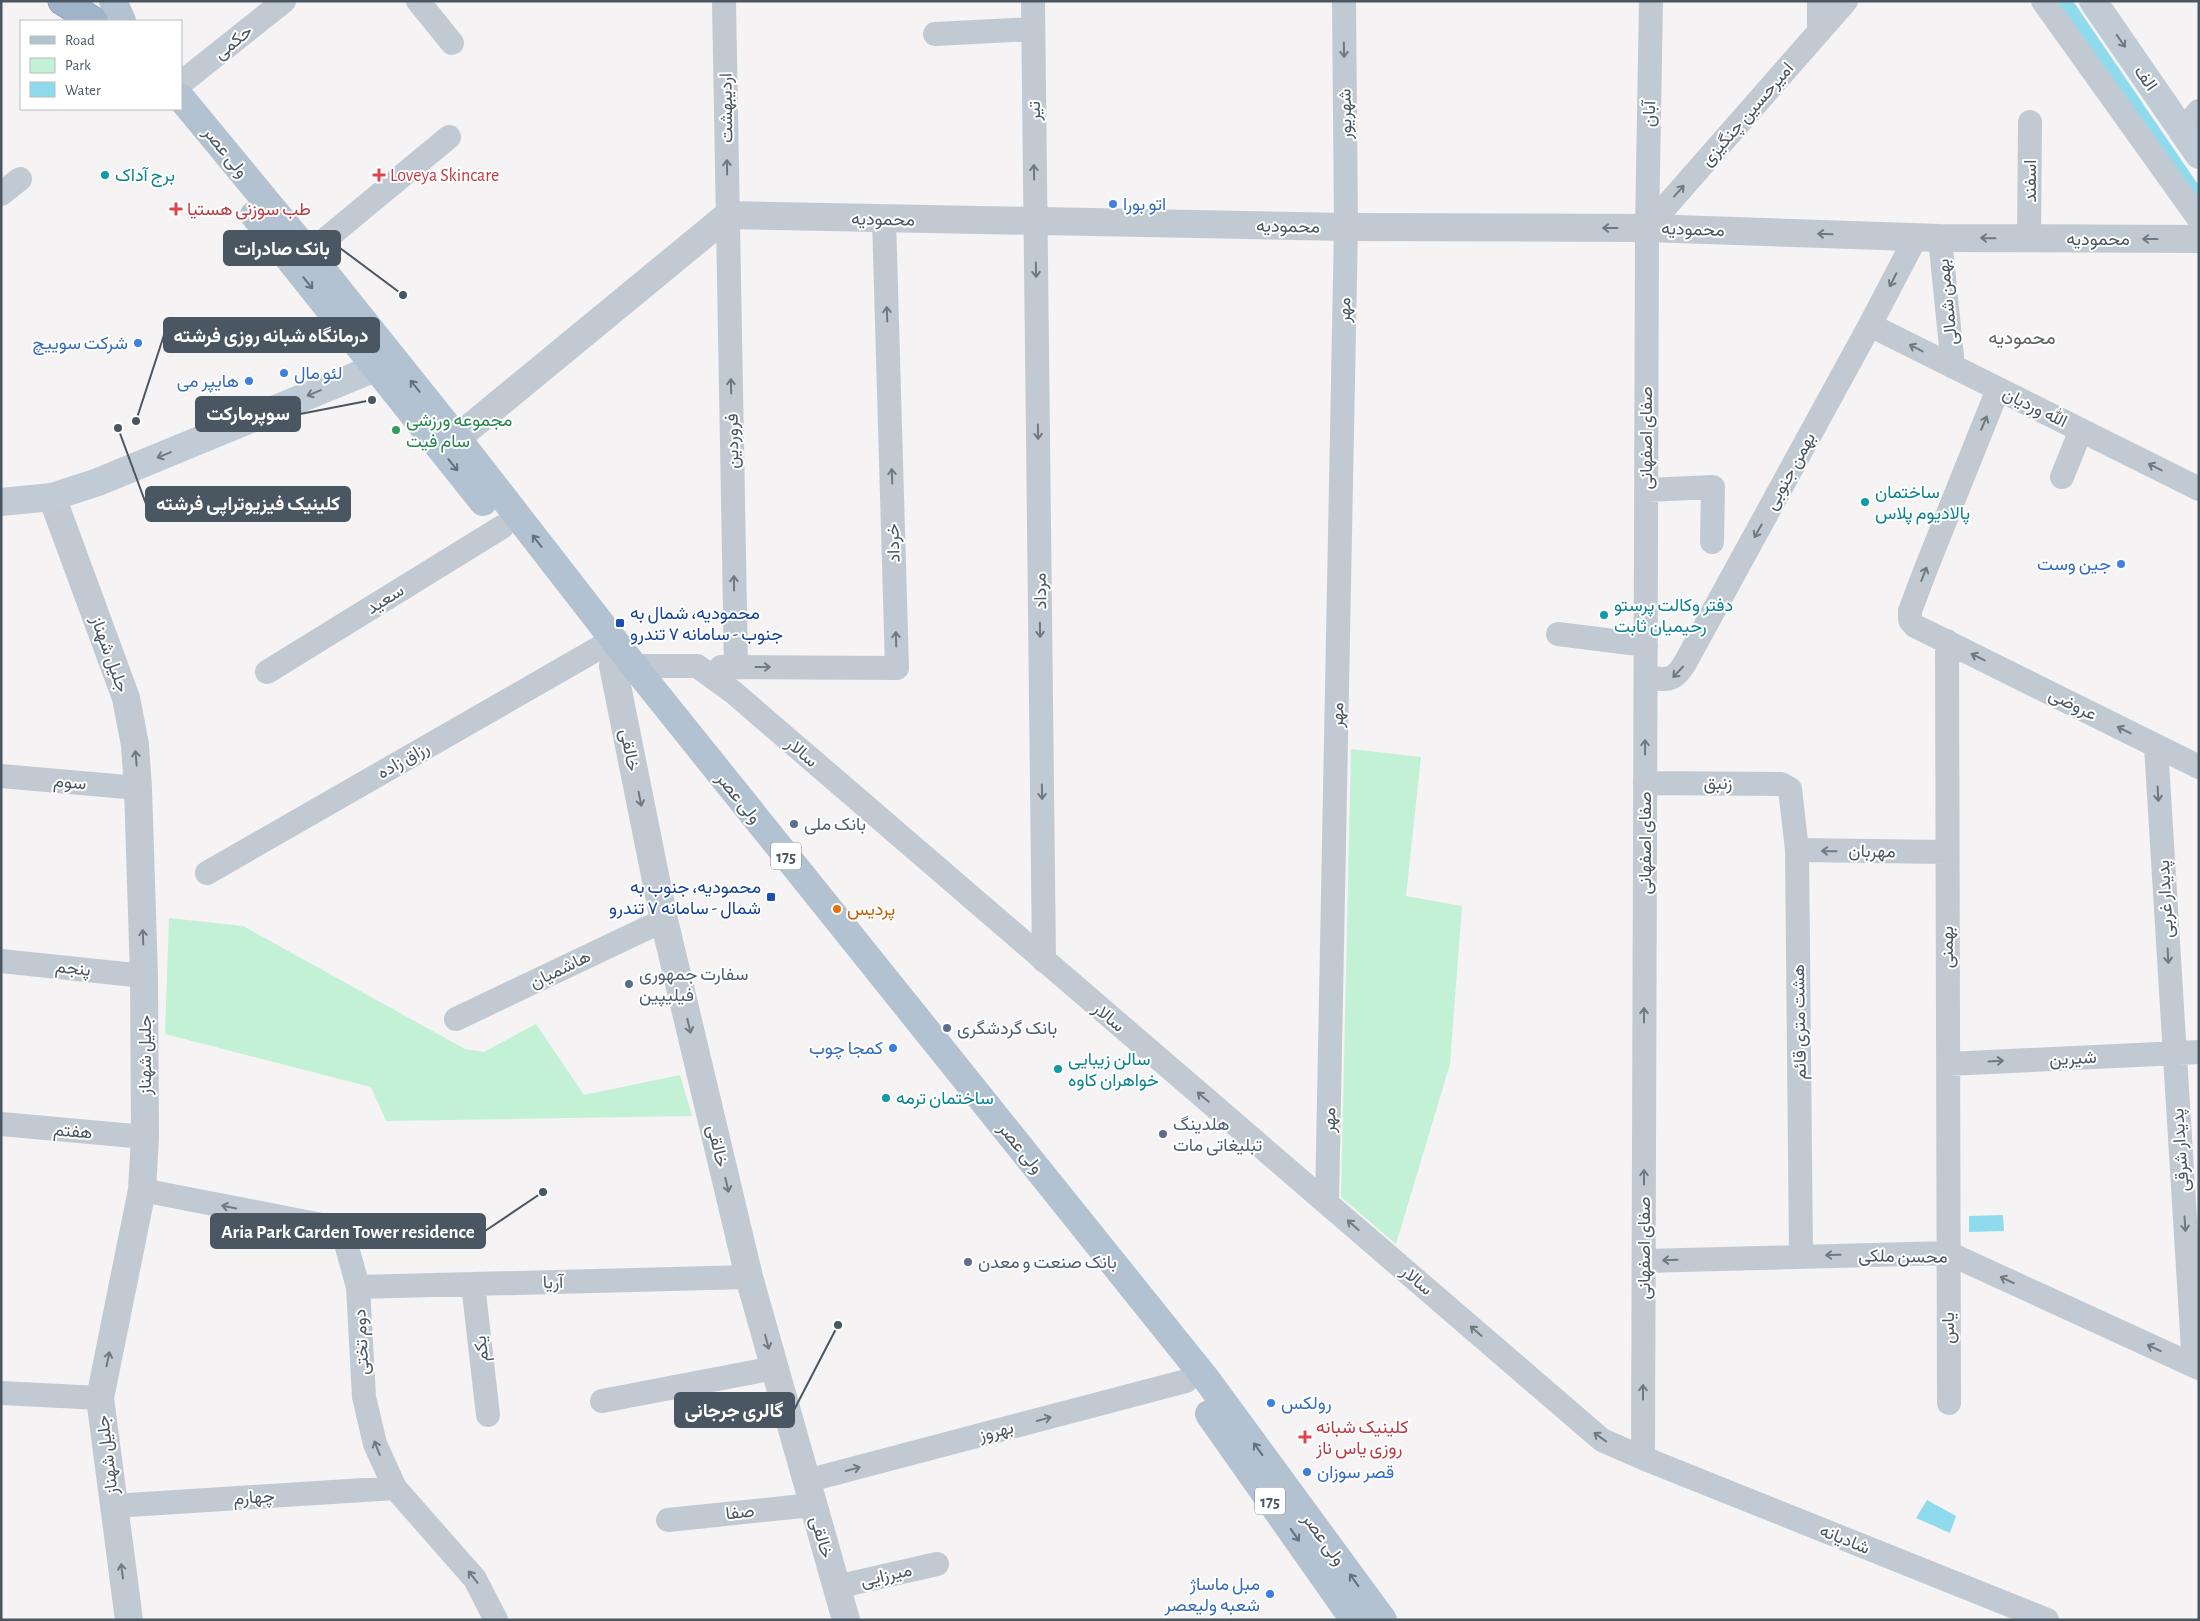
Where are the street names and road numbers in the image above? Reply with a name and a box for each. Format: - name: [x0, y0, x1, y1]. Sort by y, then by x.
- street label: حکمی: [211, 22, 257, 64]
- street label: امیرحسین چنگیزی: [1697, 59, 1799, 171]
- street label: الف: [2130, 63, 2160, 94]
- street label: اردیبهشت: [717, 73, 738, 143]
- street label: شهریور: [1337, 88, 1356, 141]
- street label: آبان: [1640, 99, 1659, 127]
- street label: تیر: [1026, 101, 1045, 122]
- street label: ولی عصر: [198, 123, 251, 182]
- street label: اسفند: [2022, 160, 2040, 202]
- street label: محمودیه: [851, 210, 915, 231]
- street label: محمودیه: [1256, 217, 1320, 238]
- street label: محمودیه: [1661, 220, 1725, 241]
- street label: محمودیه: [2066, 231, 2130, 250]
- street label: بهمن شمالی: [1935, 258, 1962, 346]
- street label: مهر: [1336, 297, 1355, 324]
- street label: الله وردیان: [1999, 382, 2071, 432]
- street label: صفای اصفهانی: [1638, 386, 1657, 490]
- street label: فروردین: [724, 413, 743, 469]
- street label: بهمن جنوبی: [1762, 430, 1820, 514]
- street label: خرداد: [884, 523, 905, 563]
- street label: مرداد: [1032, 573, 1051, 609]
- street label: سعید: [364, 581, 408, 618]
- street label: جلیل شهناز: [86, 613, 131, 695]
- street label: عروضی: [2045, 686, 2099, 725]
- street label: مهر: [1329, 702, 1348, 729]
- street label: خالقی: [615, 728, 642, 773]
- street label: سالار: [781, 734, 821, 772]
- street label: رزاق زاده: [375, 739, 433, 784]
- street label: ولی عصر: [711, 769, 764, 828]
- street label: سوم: [53, 773, 87, 795]
- street label: زنبق: [1703, 775, 1733, 794]
- street label: صفای اصفهانی: [1637, 791, 1656, 895]
- road number: 175: [771, 842, 801, 869]
- street label: مهربان: [1848, 843, 1896, 862]
- street label: پدیدار غربی: [2155, 859, 2179, 938]
- street label: بهمنی: [1939, 926, 1958, 968]
- street label: هاشمیان: [527, 948, 594, 992]
- street label: پنجم: [54, 958, 91, 982]
- street label: هشت متری قائم: [1790, 964, 1812, 1080]
- street label: سالار: [1088, 999, 1128, 1037]
- street label: جلیل شهناز: [137, 1015, 156, 1096]
- street label: شیرین: [2049, 1049, 2097, 1070]
- street label: مهر: [1321, 1107, 1340, 1134]
- street label: پدیدار شرقی: [2169, 1108, 2195, 1192]
- street label: ولی عصر: [993, 1119, 1046, 1178]
- street label: هفتم: [52, 1121, 93, 1145]
- street label: خالقی: [702, 1123, 731, 1169]
- street label: صفای اصفهانی: [1636, 1196, 1655, 1300]
- street label: محسن ملکی: [1858, 1247, 1948, 1268]
- street label: سالار: [1396, 1262, 1436, 1300]
- street label: آریا: [542, 1273, 566, 1293]
- street label: دوم تختی: [351, 1308, 375, 1375]
- street label: یاس: [1940, 1312, 1959, 1344]
- street label: یکم: [471, 1335, 495, 1363]
- street label: جلیل شهناز: [94, 1414, 123, 1497]
- street label: بهروز: [976, 1419, 1016, 1446]
- street label: چهارم: [233, 1488, 275, 1510]
- road number: 175: [1255, 1488, 1285, 1514]
- street label: صفا: [725, 1503, 755, 1523]
- street label: ولی عصر: [1297, 1509, 1348, 1570]
- street label: خالقی: [806, 1514, 836, 1561]
- street label: شادیانه: [1817, 1522, 1872, 1558]
- street label: میرزایی: [859, 1561, 914, 1592]

